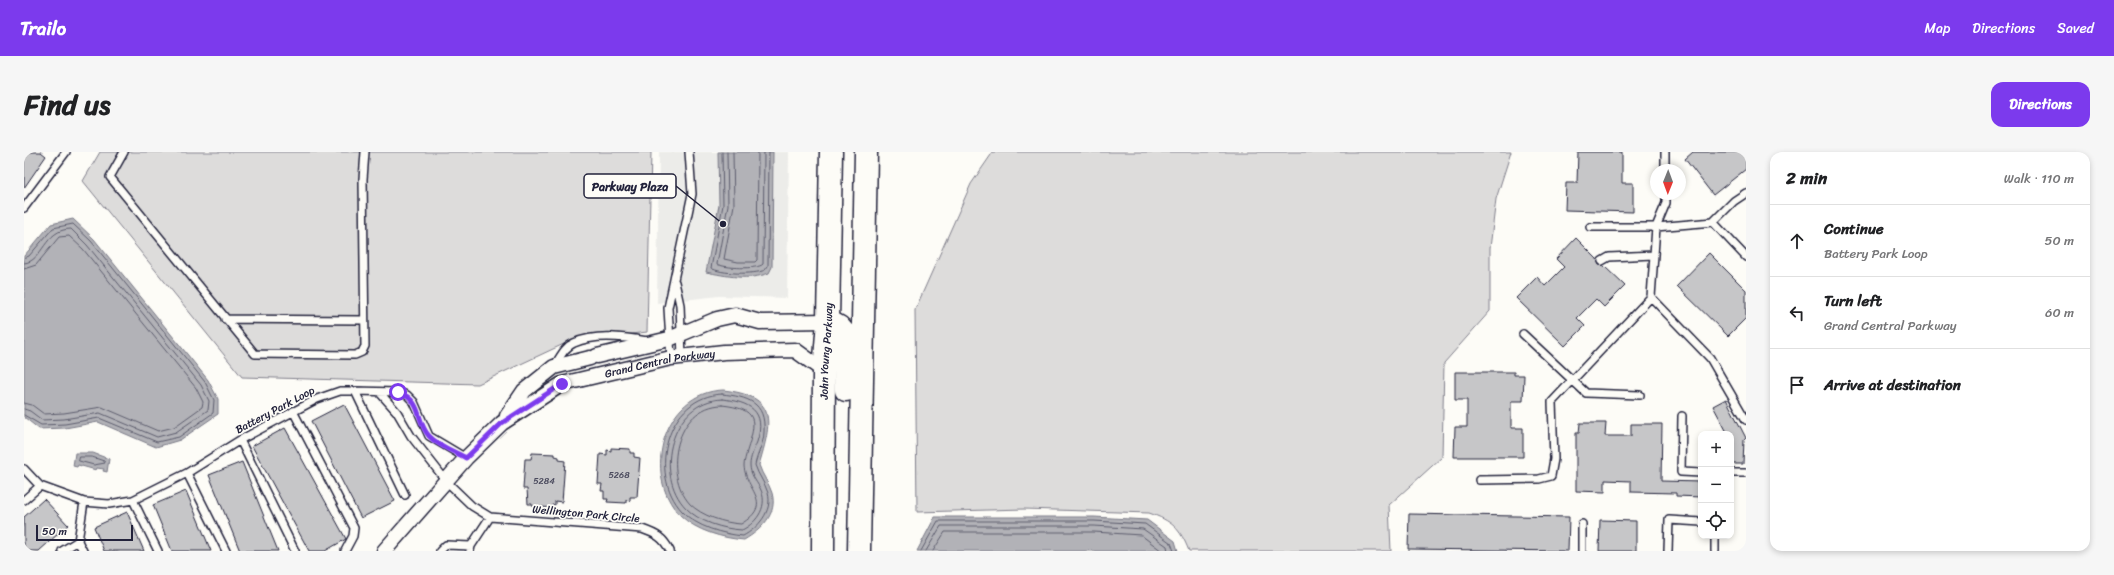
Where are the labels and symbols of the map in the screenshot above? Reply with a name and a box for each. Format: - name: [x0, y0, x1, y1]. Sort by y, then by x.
- north arrow: [1650, 164, 1686, 200]
- callout: Parkway Plaza: [584, 174, 676, 198]
- text: Parkway Plaza: [592, 176, 668, 198]
- street label: John Young Parkway: [814, 302, 838, 401]
- street label: Grand Central Parkway: [603, 344, 716, 383]
- route end: [553, 375, 571, 393]
- street label: Battery Park Loop: [232, 381, 318, 439]
- route start: [389, 383, 407, 401]
- house number: 5268: [608, 467, 630, 483]
- house number: 5284: [533, 473, 555, 489]
- street label: Wellington Park Circle: [531, 500, 641, 528]
- scale bar: [36, 523, 133, 542]

